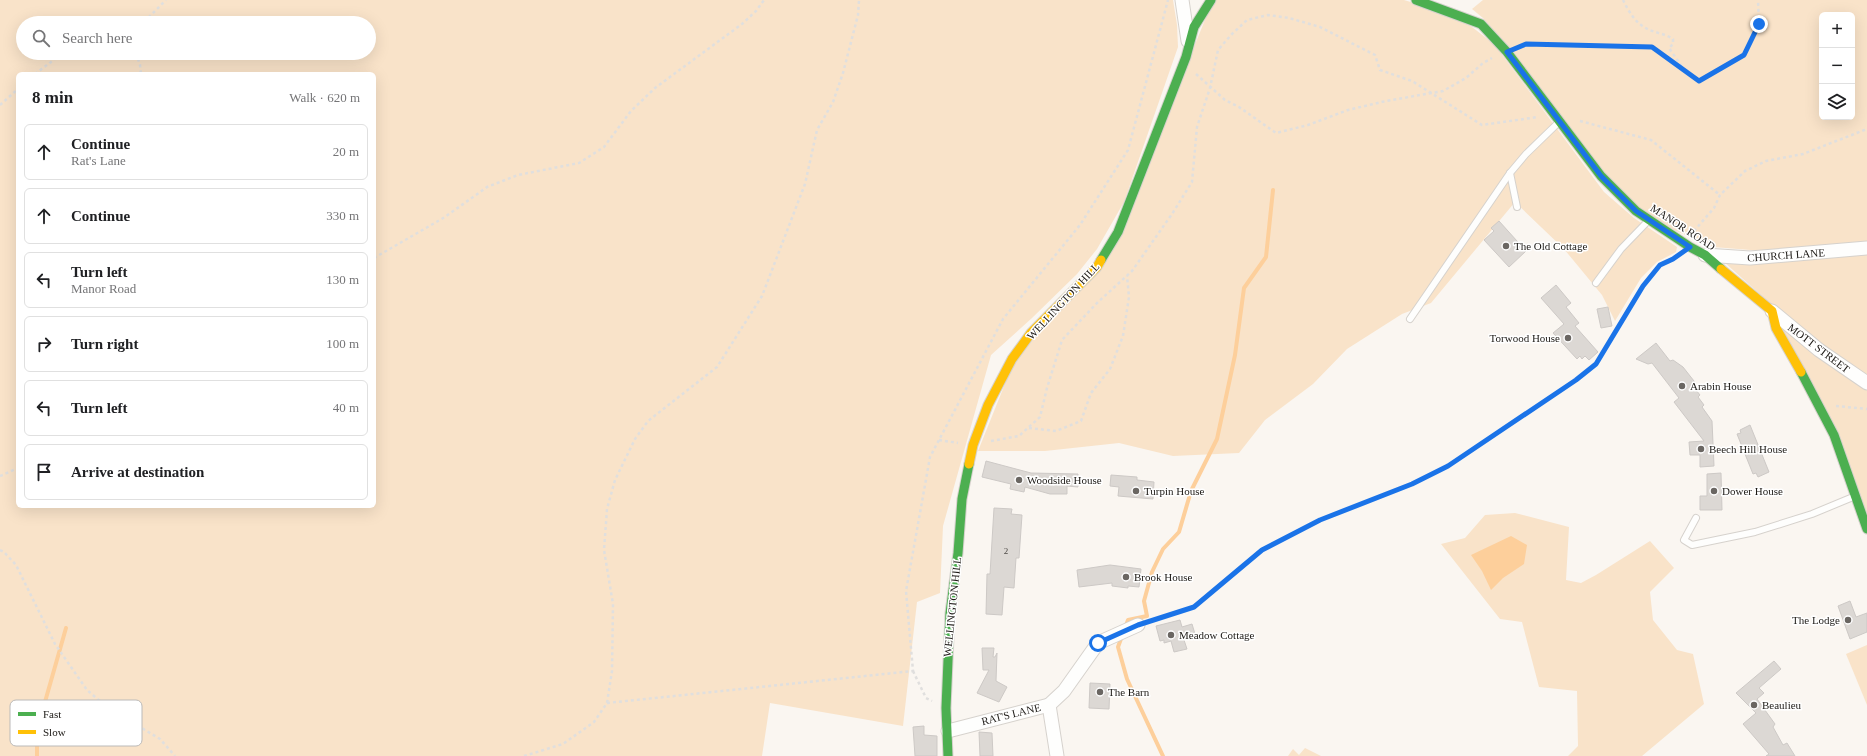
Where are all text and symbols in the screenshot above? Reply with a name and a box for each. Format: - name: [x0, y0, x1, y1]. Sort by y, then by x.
- map controls: [1819, 12, 1855, 120]
- button: +: [1819, 12, 1855, 48]
- route end: [1750, 15, 1768, 33]
- search box: [16, 16, 376, 60]
- icon: search: [30, 27, 52, 49]
- text: Search here: [62, 30, 132, 46]
- button: −: [1819, 48, 1855, 84]
- button: layers: [1819, 84, 1855, 120]
- text: 8 min: [32, 88, 73, 107]
- text: Walk · 620 m: [289, 90, 360, 105]
- text: Continue: [71, 136, 130, 152]
- icon: ahead: [33, 141, 55, 163]
- text: 20 m: [333, 144, 359, 159]
- text: Rat's Lane: [71, 153, 126, 168]
- street label: MANOR ROAD: [1648, 202, 1718, 252]
- icon: ahead: [33, 205, 55, 227]
- text: Continue: [71, 208, 130, 224]
- text: 330 m: [326, 208, 359, 223]
- place label: The Old Cottage: [1514, 240, 1587, 252]
- marker: The Old Cottage: [1501, 241, 1511, 251]
- street label: CHURCH LANE: [1747, 246, 1826, 264]
- street label: WELLINGTON HILL: [1024, 260, 1102, 342]
- text: Turn left: [71, 264, 128, 280]
- icon: left: [33, 269, 55, 291]
- text: 130 m: [326, 272, 359, 287]
- text: Manor Road: [71, 281, 136, 296]
- street label: MOTT STREET: [1786, 321, 1852, 375]
- place label: Torwood House: [1490, 332, 1560, 344]
- icon: right: [33, 333, 55, 355]
- marker: Torwood House: [1563, 333, 1573, 343]
- text: Turn right: [71, 336, 138, 352]
- text: 100 m: [326, 336, 359, 351]
- place label: Arabin House: [1690, 380, 1752, 392]
- marker: Arabin House: [1677, 381, 1687, 391]
- icon: left: [33, 397, 55, 419]
- text: Turn left: [71, 400, 128, 416]
- text: 40 m: [333, 400, 359, 415]
- place label: Beech Hill House: [1709, 443, 1787, 455]
- marker: Beech Hill House: [1696, 444, 1706, 454]
- icon: arrive: [33, 461, 55, 483]
- text: Arrive at destination: [71, 464, 204, 480]
- place label: Woodside House: [1027, 474, 1102, 486]
- marker: Woodside House: [1014, 475, 1024, 485]
- place label: Turpin House: [1144, 485, 1205, 497]
- place label: Dower House: [1722, 485, 1783, 497]
- marker: Turpin House: [1131, 486, 1141, 496]
- marker: Dower House: [1709, 486, 1719, 496]
- house number: 2: [1004, 546, 1008, 556]
- street label: WELLINGTON HILL: [941, 556, 963, 658]
- place label: Brook House: [1134, 571, 1192, 583]
- marker: Brook House: [1121, 572, 1131, 582]
- place label: The Lodge: [1792, 614, 1840, 626]
- marker: The Lodge: [1843, 615, 1853, 625]
- place label: Meadow Cottage: [1179, 629, 1255, 641]
- marker: Meadow Cottage: [1166, 630, 1176, 640]
- route start: [1089, 634, 1107, 652]
- place label: The Barn: [1108, 686, 1150, 698]
- marker: The Barn: [1095, 687, 1105, 697]
- place label: Beaulieu: [1762, 699, 1802, 711]
- legend: [10, 700, 142, 746]
- marker: Beaulieu: [1749, 700, 1759, 710]
- street label: RAT'S LANE: [980, 701, 1042, 727]
- text: Fast: [43, 708, 61, 720]
- text: Slow: [43, 726, 66, 738]

